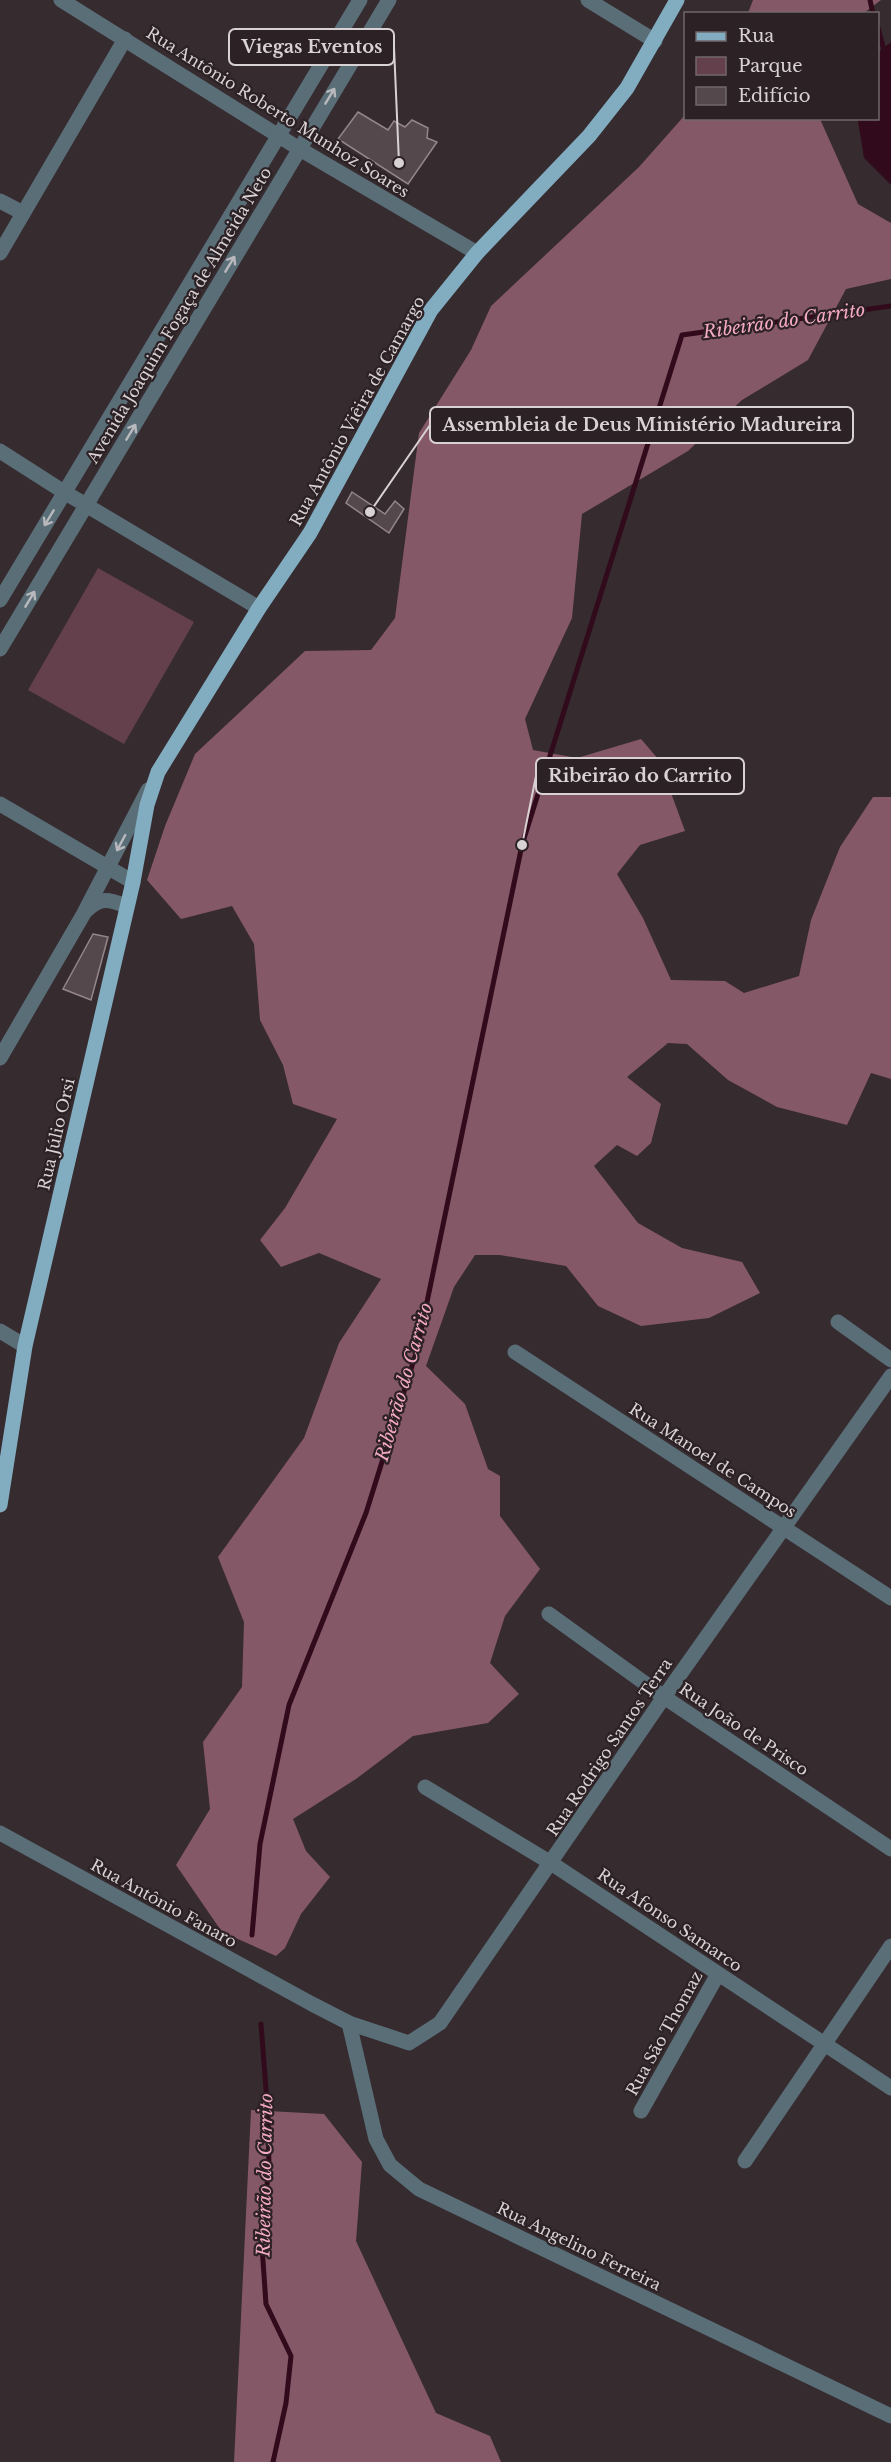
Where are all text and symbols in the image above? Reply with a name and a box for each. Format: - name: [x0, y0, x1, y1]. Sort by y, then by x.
- legend: [684, 12, 879, 120]
- street label: Rua Antônio Roberto Munhoz Soares: [143, 22, 413, 202]
- text: Rua: [738, 25, 774, 47]
- callout: Viegas Eventos: [229, 29, 394, 65]
- text: Viegas Eventos: [241, 36, 382, 58]
- text: Parque: [738, 55, 803, 77]
- text: Edifício: [738, 85, 811, 107]
- one-way arrow: [324, 88, 336, 105]
- street label: Avenida Joaquim Fogaça de Almeida Neto: [82, 163, 276, 468]
- one-way arrow: [224, 256, 236, 273]
- street label: Rua Antônio Viêira de Camargo: [285, 292, 429, 530]
- water label: Ribeirão do Carrito: [700, 299, 867, 343]
- callout: Assembleia de Deus Ministério Madureira: [430, 407, 853, 443]
- text: Assembleia de Deus Ministério Madureira: [441, 414, 842, 436]
- one-way arrow: [125, 423, 137, 440]
- one-way arrow: [42, 509, 54, 526]
- one-way arrow: [25, 591, 37, 608]
- callout: Ribeirão do Carrito: [536, 758, 744, 794]
- text: Ribeirão do Carrito: [548, 765, 732, 787]
- one-way arrow: [115, 834, 127, 851]
- street label: Rua Júlio Orsi: [33, 1075, 79, 1192]
- water label: Ribeirão do Carrito: [371, 1300, 437, 1465]
- street label: Rua Manoel de Campos: [626, 1398, 800, 1522]
- street label: Rua Rodrigo Santos Terra: [542, 1654, 676, 1840]
- street label: Rua João de Prisco: [675, 1678, 813, 1780]
- street label: Rua Antônio Fanaro: [87, 1854, 241, 1952]
- street label: Rua Afonso Samarco: [594, 1864, 746, 1976]
- street label: Rua São Thomaz: [621, 1967, 707, 2099]
- water label: Ribeirão do Carrito: [253, 2093, 277, 2258]
- street label: Rua Angelino Ferreira: [494, 2198, 664, 2295]

